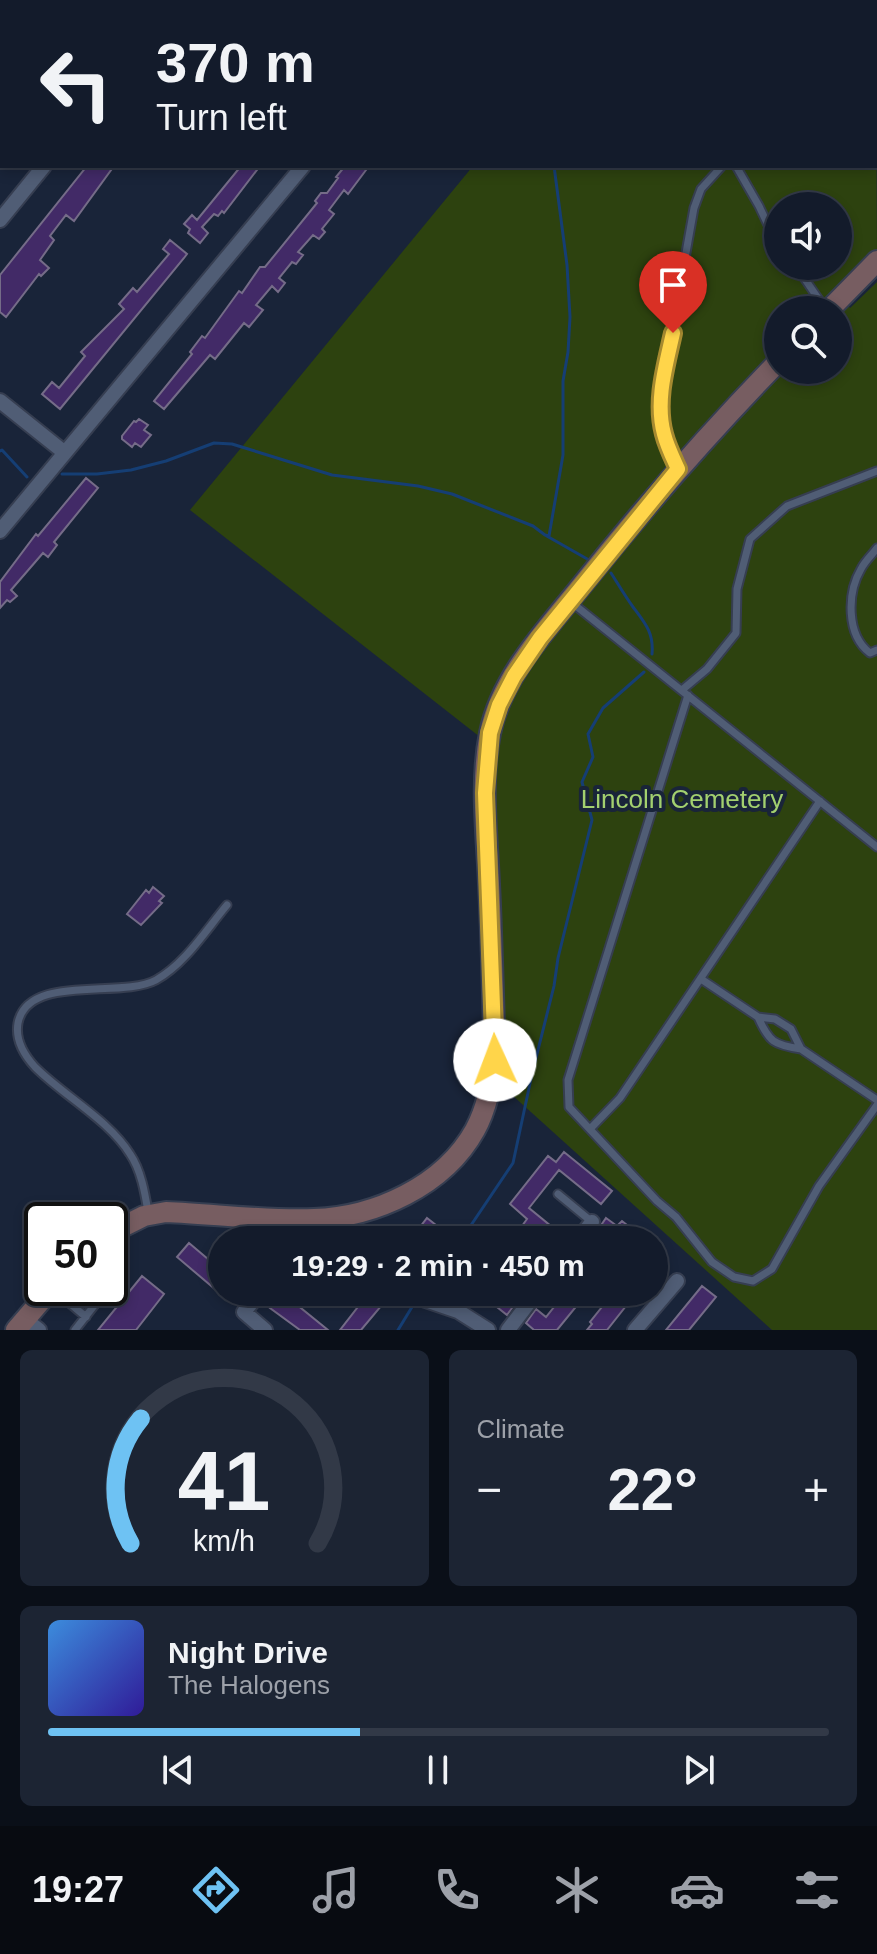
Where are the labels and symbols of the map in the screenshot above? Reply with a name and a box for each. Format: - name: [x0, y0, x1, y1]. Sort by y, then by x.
- pin: [639, 251, 707, 333]
- park label: Lincoln Cemetery: [581, 784, 783, 814]
- position arrow: [453, 1018, 537, 1102]
- speed limit sign: 50: [24, 1202, 128, 1306]

